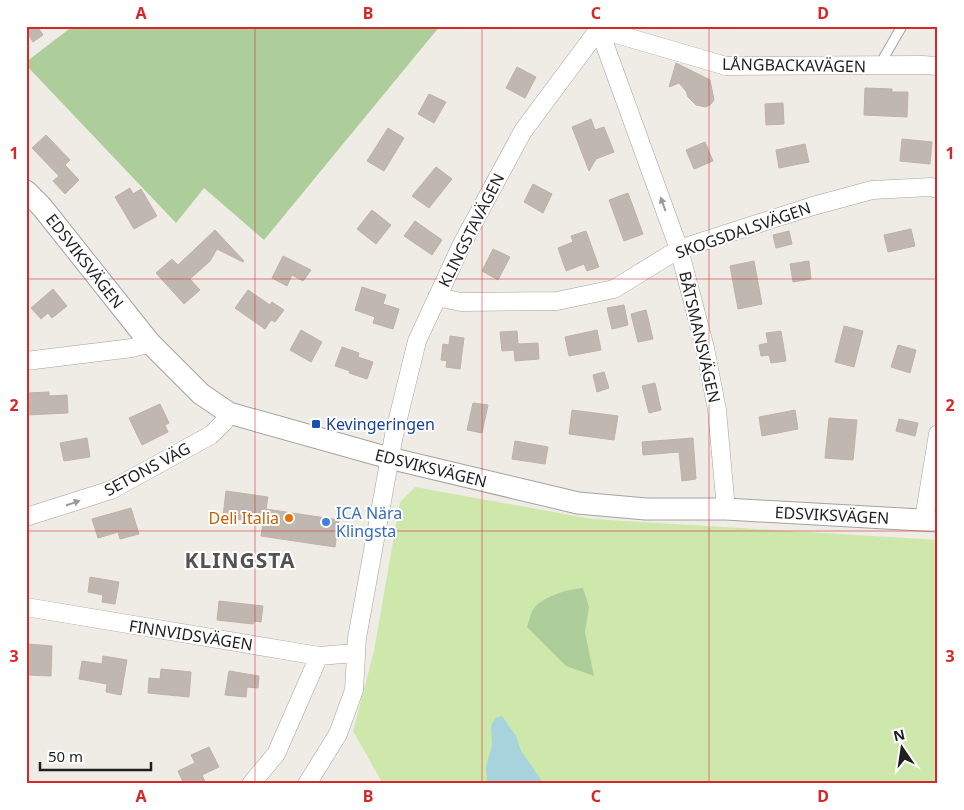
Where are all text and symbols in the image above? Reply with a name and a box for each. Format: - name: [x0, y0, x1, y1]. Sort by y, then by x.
- text: A: [135, 2, 147, 24]
- text: B: [363, 2, 373, 24]
- text: C: [591, 2, 601, 24]
- text: D: [817, 2, 829, 24]
- street label: LÅNGBACKAVÄGEN: [722, 53, 866, 77]
- text: 1: [9, 142, 19, 164]
- text: 1: [945, 142, 955, 164]
- street label: KLINGSTAVÄGEN: [433, 169, 509, 291]
- one-way arrow: [659, 196, 666, 211]
- street label: SKOGSDALSVÄGEN: [672, 197, 814, 263]
- street label: EDSVIKSVÄGEN: [41, 209, 129, 313]
- street label: BÅTSMANSVÄGEN: [674, 269, 726, 405]
- text: 2: [9, 394, 19, 416]
- text: 2: [945, 394, 955, 416]
- place label: Kevingeringen: [326, 413, 435, 435]
- marker: Kevingeringen: [310, 418, 322, 430]
- street label: SETONS VÄG: [100, 437, 194, 501]
- street label: EDSVIKSVÄGEN: [373, 443, 489, 493]
- one-way arrow: [65, 498, 80, 506]
- street label: EDSVIKSVÄGEN: [774, 501, 890, 529]
- place label: ICA Nära Klingsta: [336, 502, 402, 542]
- place label: Deli Italia: [208, 507, 279, 529]
- marker: Deli Italia: [283, 512, 295, 524]
- marker: ICA Nära Klingsta: [320, 516, 332, 528]
- district label: KLINGSTA: [185, 546, 295, 574]
- street label: FINNVIDSVÄGEN: [127, 614, 255, 656]
- text: 3: [9, 645, 19, 667]
- text: 3: [945, 645, 955, 667]
- north arrow: [876, 722, 926, 772]
- text: N: [891, 724, 907, 745]
- scale bar: [40, 740, 151, 772]
- text: 50 m: [48, 746, 83, 766]
- text: A: [135, 785, 147, 807]
- text: B: [363, 785, 373, 807]
- text: C: [591, 785, 601, 807]
- text: D: [817, 785, 829, 807]

